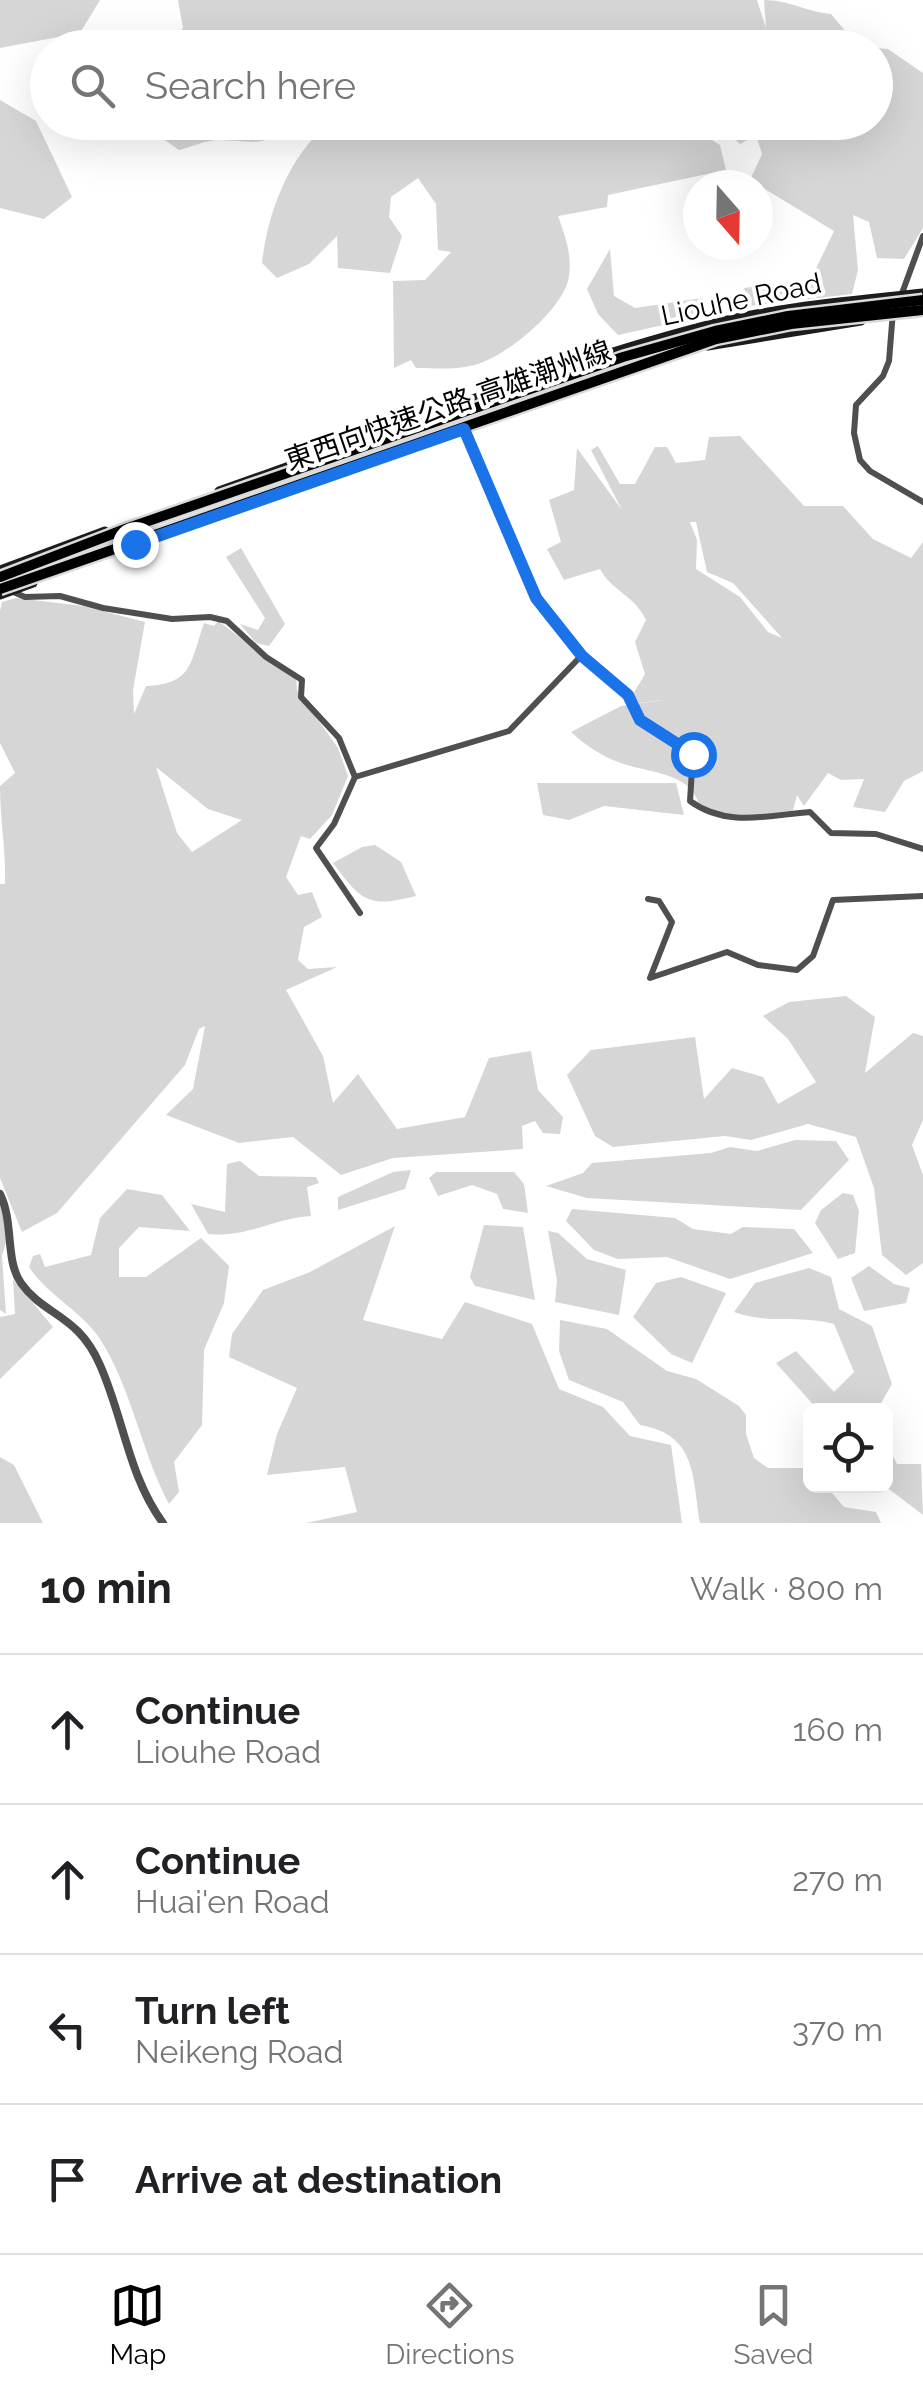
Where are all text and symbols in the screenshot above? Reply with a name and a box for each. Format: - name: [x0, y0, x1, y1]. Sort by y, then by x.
- search box: [30, 30, 893, 140]
- icon: search: [65, 58, 120, 113]
- text: Search here: [145, 63, 356, 108]
- north arrow: [683, 170, 773, 260]
- street label: Liouhe Road: [658, 266, 824, 333]
- street label: 東西向快速公路 高雄潮州線: [281, 334, 616, 477]
- route end: [113, 522, 159, 568]
- route start: [671, 732, 717, 778]
- map controls: [803, 1403, 893, 1493]
- button: locate: [803, 1403, 893, 1493]
- text: 10 min: [40, 1564, 172, 1613]
- text: Walk · 800 m: [690, 1570, 883, 1607]
- text: Continue: [135, 1688, 300, 1733]
- icon: ahead: [40, 1702, 95, 1757]
- text: 160 m: [793, 1711, 883, 1748]
- text: Liouhe Road: [135, 1733, 321, 1770]
- text: Continue: [135, 1838, 300, 1883]
- icon: ahead: [40, 1852, 95, 1907]
- text: 270 m: [792, 1861, 883, 1898]
- text: Huai'en Road: [135, 1883, 330, 1920]
- text: Turn left: [135, 1988, 290, 2033]
- icon: left: [40, 2002, 95, 2057]
- text: 370 m: [792, 2011, 883, 2048]
- text: Neikeng Road: [135, 2033, 343, 2070]
- icon: arrive: [40, 2152, 95, 2207]
- text: Arrive at destination: [135, 2157, 502, 2202]
- tab: Map: [109, 2278, 166, 2371]
- tab: Directions: [385, 2278, 515, 2371]
- tab: Saved: [733, 2278, 814, 2371]

